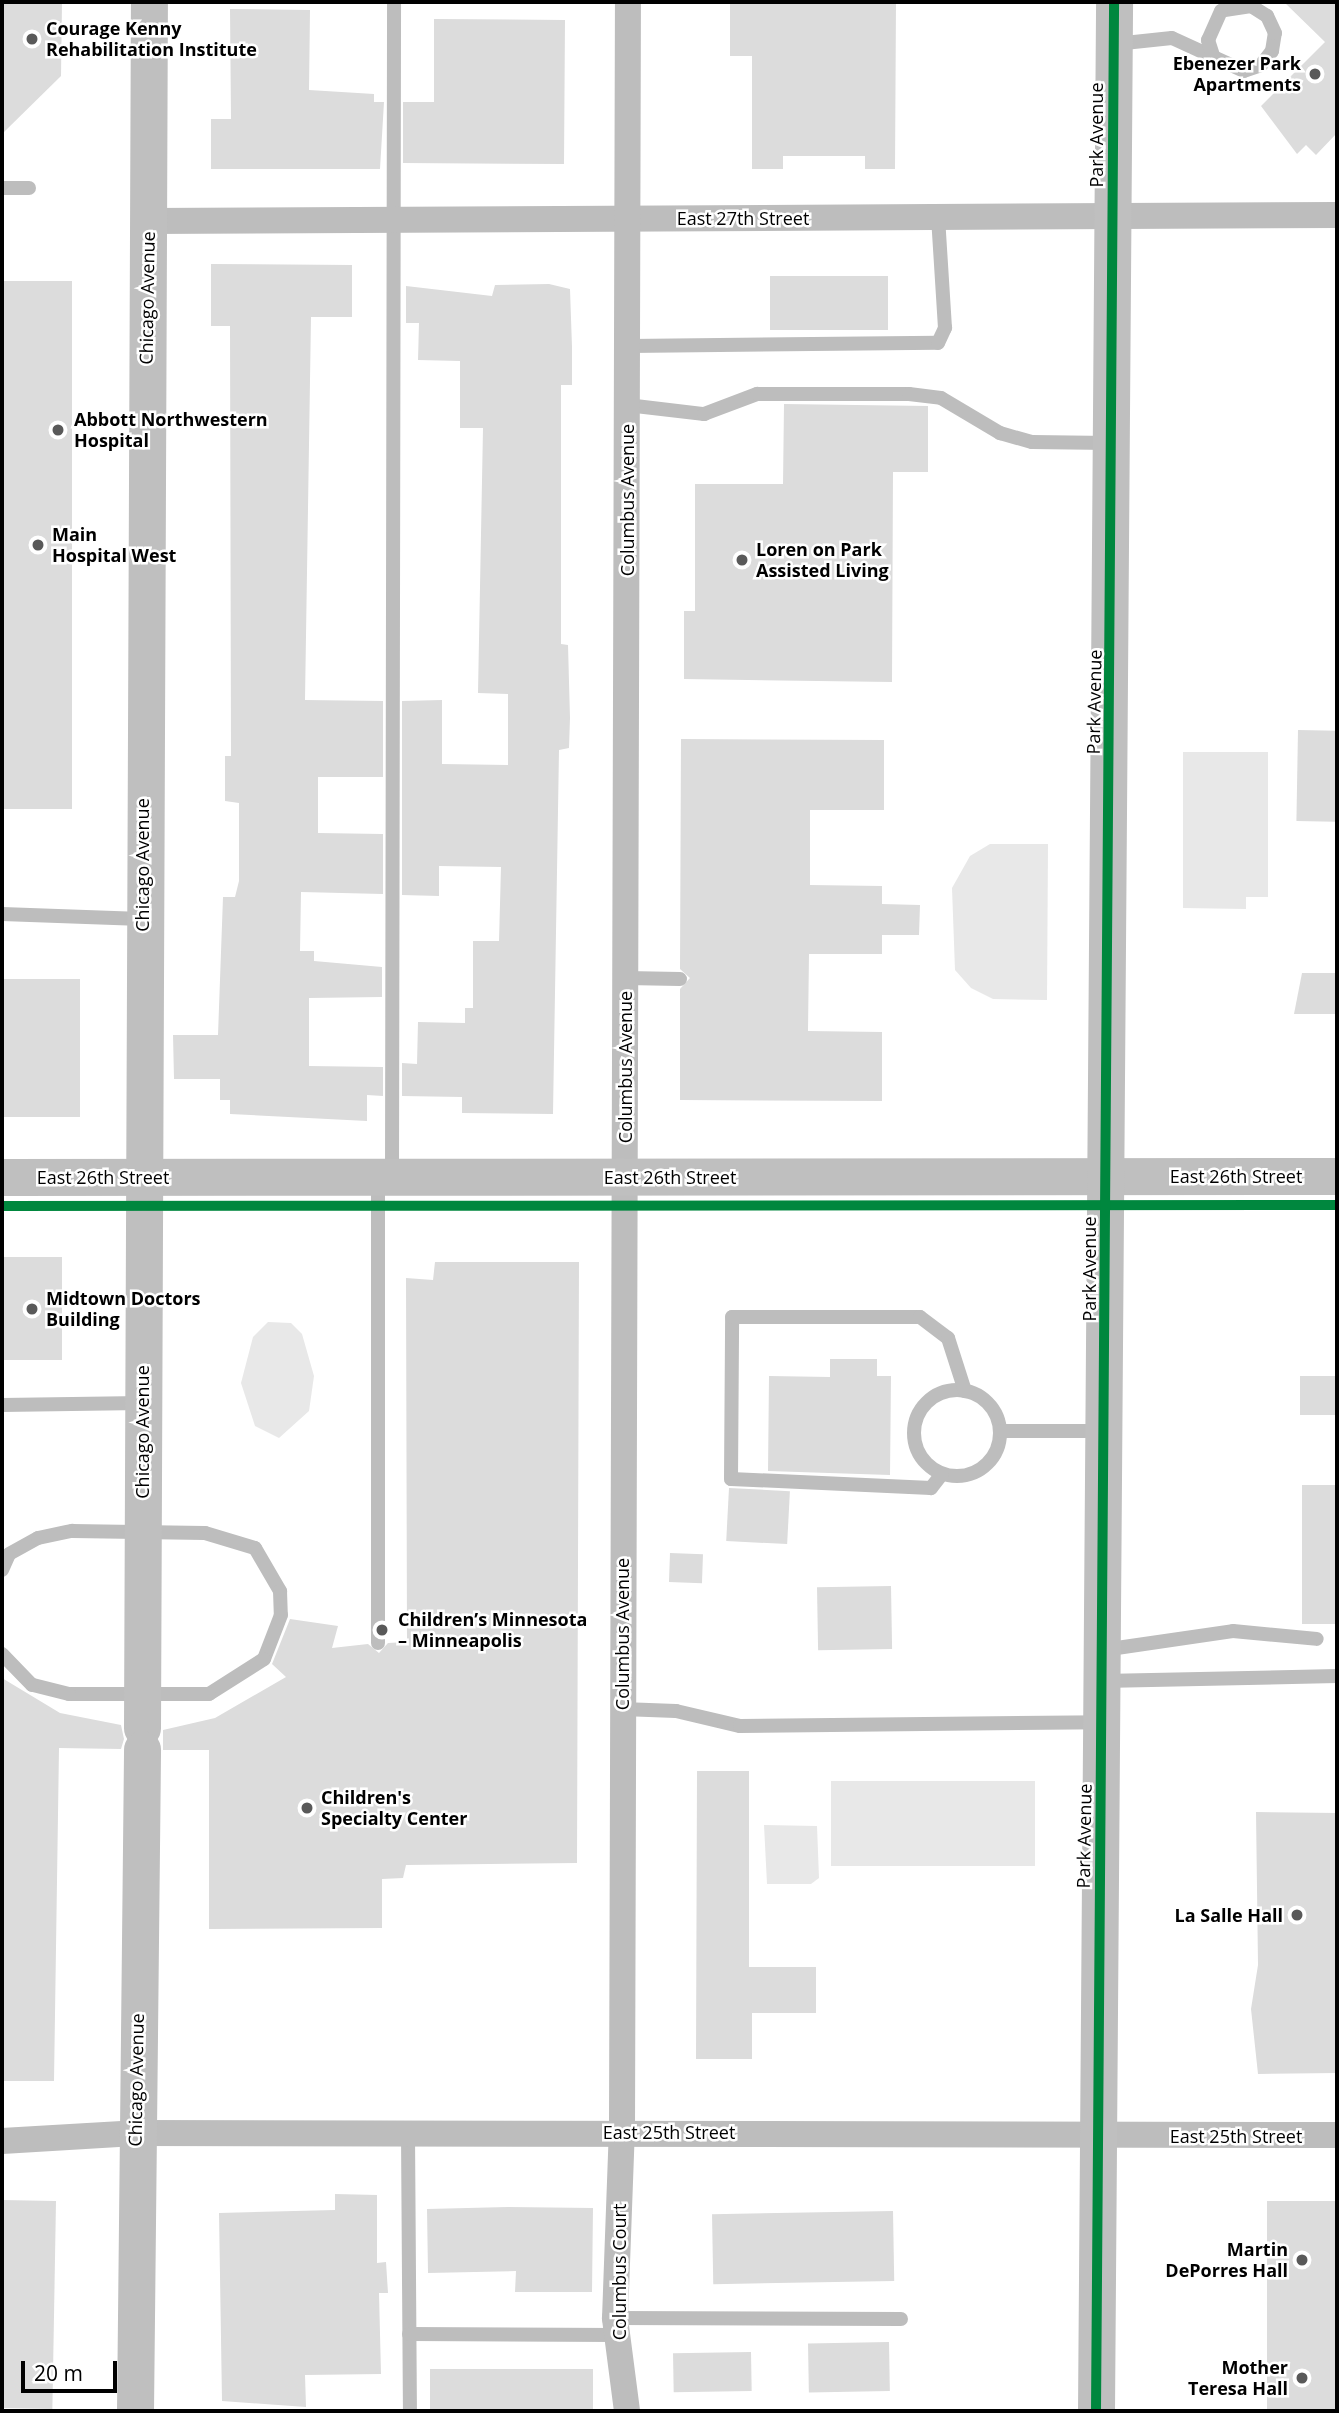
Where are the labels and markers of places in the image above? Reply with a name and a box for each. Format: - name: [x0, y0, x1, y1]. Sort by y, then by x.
- place label: Courage Kenny Rehabilitation Institute: [46, 18, 257, 60]
- marker: Courage Kenny Rehabilitation Institute: [24, 31, 40, 47]
- place label: Ebenezer Park Apartments: [1173, 53, 1301, 96]
- marker: Ebenezer Park Apartments: [1307, 66, 1323, 82]
- place label: Abbott Northwestern Hospital: [74, 409, 268, 452]
- marker: Abbott Northwestern Hospital: [48, 420, 68, 440]
- place label: Main Hospital West: [52, 524, 176, 566]
- marker: Main Hospital West: [30, 537, 46, 553]
- place label: Loren on Park Assisted Living: [756, 539, 889, 582]
- marker: Loren on Park Assisted Living: [734, 552, 750, 568]
- place label: Midtown Doctors Building: [46, 1288, 201, 1330]
- marker: Midtown Doctors Building: [24, 1301, 40, 1317]
- place label: Children’s Minnesota – Minneapolis: [398, 1609, 587, 1652]
- marker: Children’s Minnesota – Minneapolis: [372, 1620, 392, 1640]
- place label: Children's Specialty Center: [321, 1787, 467, 1829]
- marker: Children's Specialty Center: [299, 1800, 315, 1816]
- place label: La Salle Hall: [1175, 1904, 1283, 1926]
- marker: La Salle Hall: [1289, 1907, 1305, 1923]
- place label: Martin DePorres Hall: [1165, 2239, 1288, 2282]
- marker: Martin DePorres Hall: [1294, 2252, 1310, 2268]
- place label: Mother Teresa Hall: [1188, 2357, 1288, 2400]
- marker: Mother Teresa Hall: [1294, 2370, 1310, 2386]

